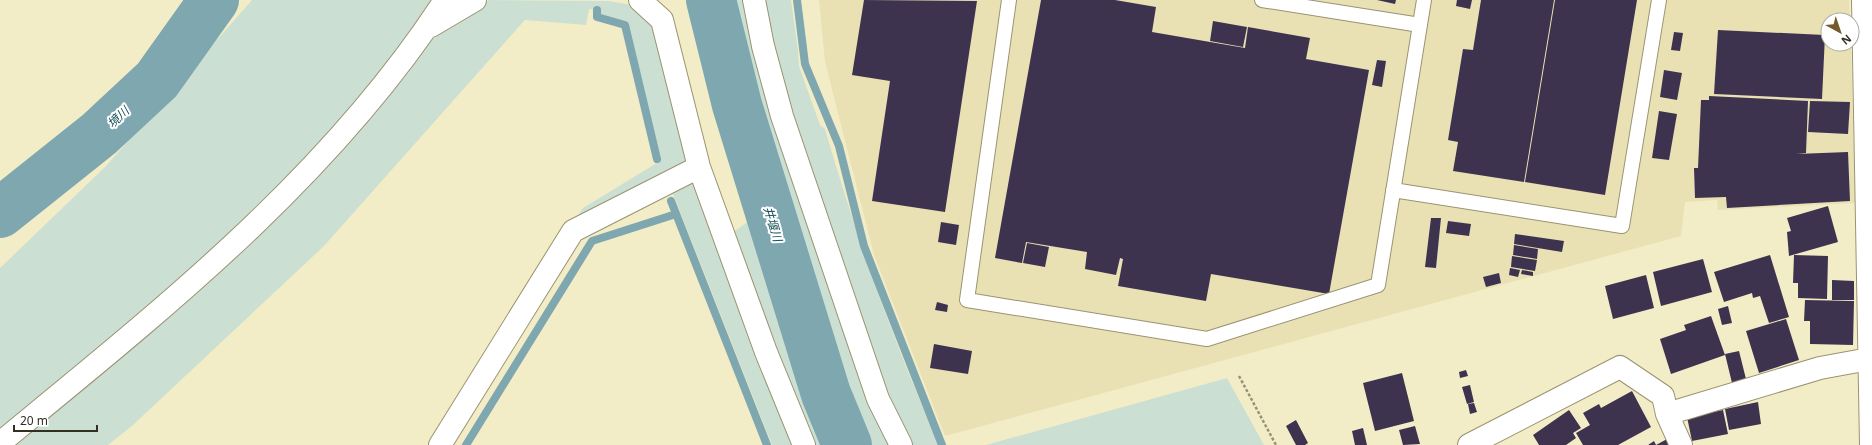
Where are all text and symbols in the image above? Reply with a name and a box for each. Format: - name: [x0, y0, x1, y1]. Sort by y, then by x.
- north arrow: [1820, 12, 1860, 52]
- text: N: [1838, 31, 1855, 49]
- water label: 境川: [103, 101, 134, 131]
- water label: 井堰川: [760, 204, 787, 246]
- scale bar: [14, 407, 97, 433]
- text: 20 m: [20, 412, 48, 429]

